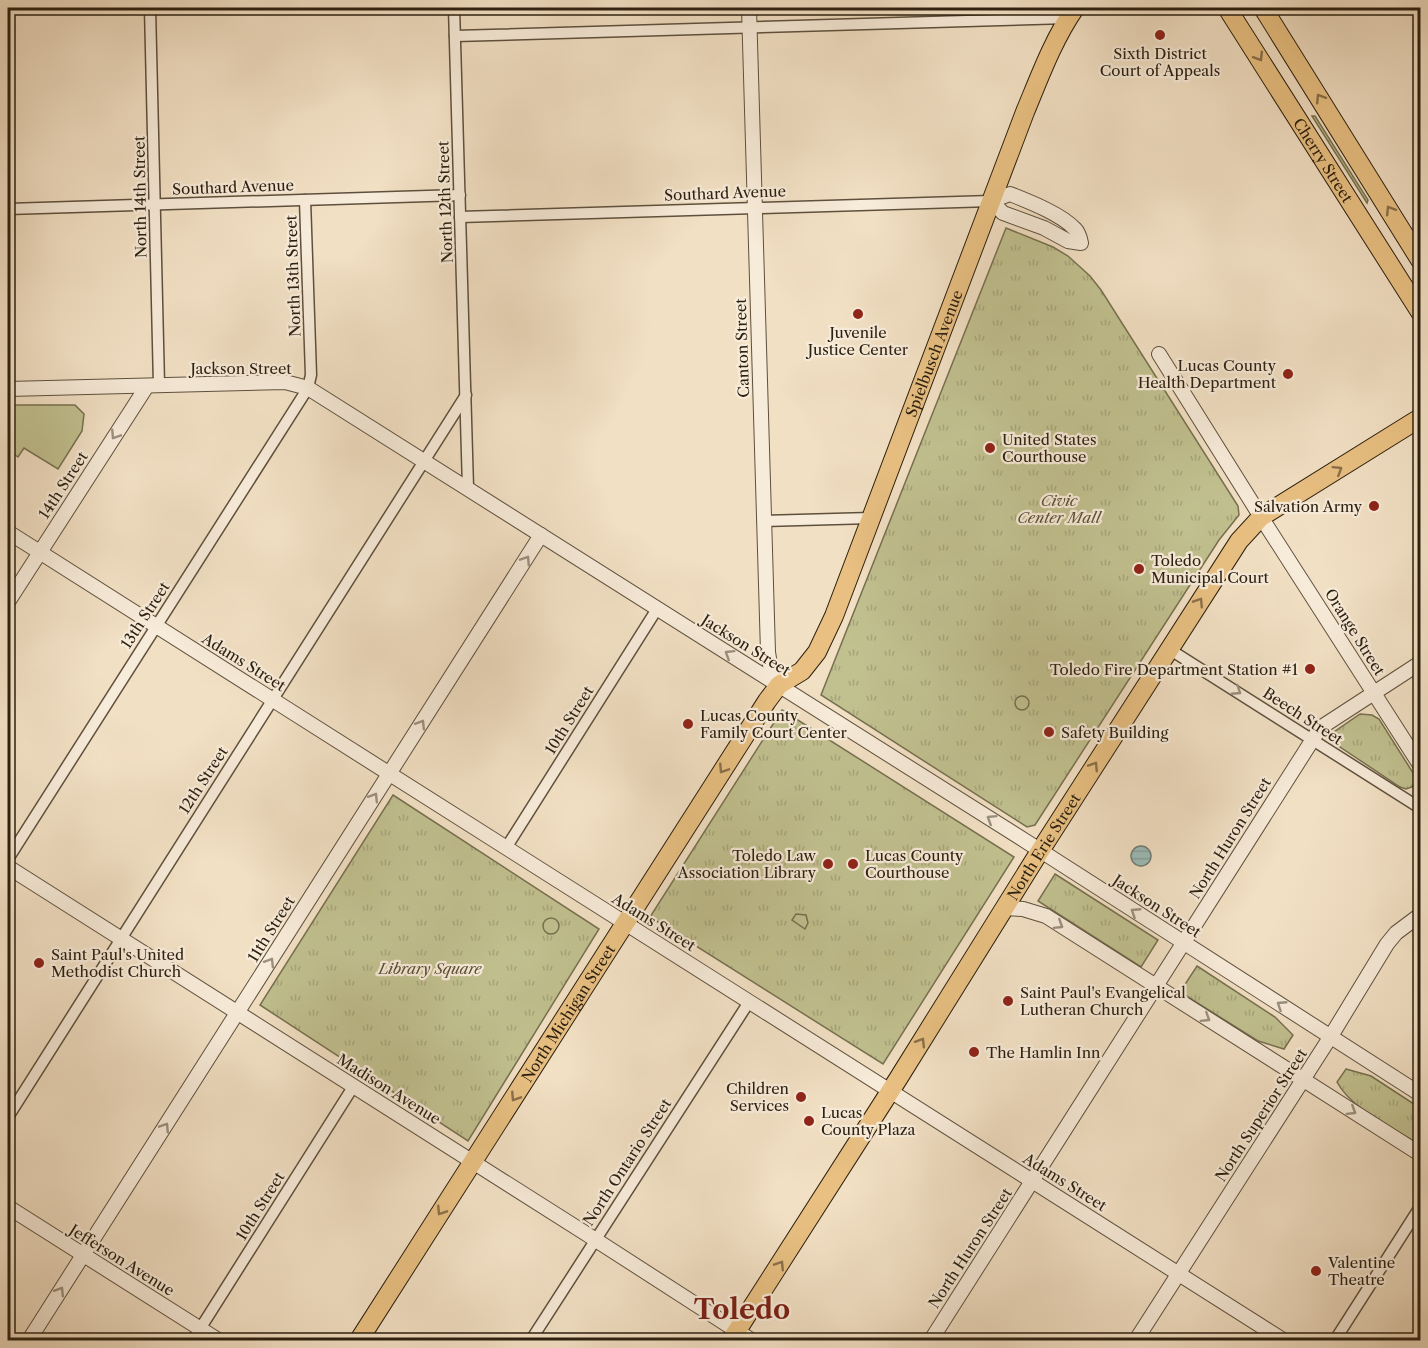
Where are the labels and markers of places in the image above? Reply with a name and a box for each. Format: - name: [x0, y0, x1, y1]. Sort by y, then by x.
- marker: Sixth District Court of Appeals: [1153, 28, 1167, 42]
- place label: Sixth District Court of Appeals: [1100, 44, 1220, 80]
- marker: Juvenile Justice Center: [851, 307, 865, 321]
- place label: Juvenile Justice Center: [806, 323, 909, 359]
- place label: Lucas County Health Department: [1138, 356, 1277, 392]
- marker: Lucas County Health Department: [1281, 367, 1295, 381]
- place label: United States Courthouse: [1002, 430, 1096, 466]
- marker: United States Courthouse: [983, 441, 997, 455]
- place label: Salvation Army: [1254, 497, 1363, 516]
- marker: Salvation Army: [1367, 499, 1381, 513]
- place label: Toledo Municipal Court: [1151, 551, 1269, 587]
- marker: Toledo Municipal Court: [1132, 562, 1146, 576]
- place label: Toledo Fire Department Station #1: [1050, 660, 1299, 679]
- marker: Toledo Fire Department Station #1: [1303, 662, 1317, 676]
- place label: Lucas County Family Court Center: [700, 706, 848, 742]
- marker: Lucas County Family Court Center: [681, 717, 695, 731]
- place label: Safety Building: [1061, 723, 1168, 742]
- marker: Safety Building: [1042, 725, 1056, 739]
- place label: Toledo Law Association Library: [677, 846, 817, 882]
- place label: Lucas County Courthouse: [865, 846, 964, 882]
- marker: Toledo Law Association Library: [821, 857, 835, 871]
- marker: Lucas County Courthouse: [846, 857, 860, 871]
- place label: Saint Paul's United Methodist Church: [51, 945, 184, 981]
- marker: Saint Paul's United Methodist Church: [32, 956, 46, 970]
- place label: Saint Paul's Evangelical Lutheran Church: [1020, 983, 1186, 1019]
- marker: Saint Paul's Evangelical Lutheran Church: [1001, 994, 1015, 1008]
- place label: The Hamlin Inn: [986, 1043, 1101, 1062]
- marker: The Hamlin Inn: [967, 1045, 981, 1059]
- place label: Children Services: [726, 1079, 790, 1115]
- marker: Children Services: [794, 1090, 808, 1104]
- place label: Lucas County Plaza: [821, 1103, 916, 1139]
- marker: Lucas County Plaza: [802, 1114, 816, 1128]
- place label: Valentine Theatre: [1327, 1253, 1395, 1289]
- marker: Valentine Theatre: [1309, 1264, 1323, 1278]

